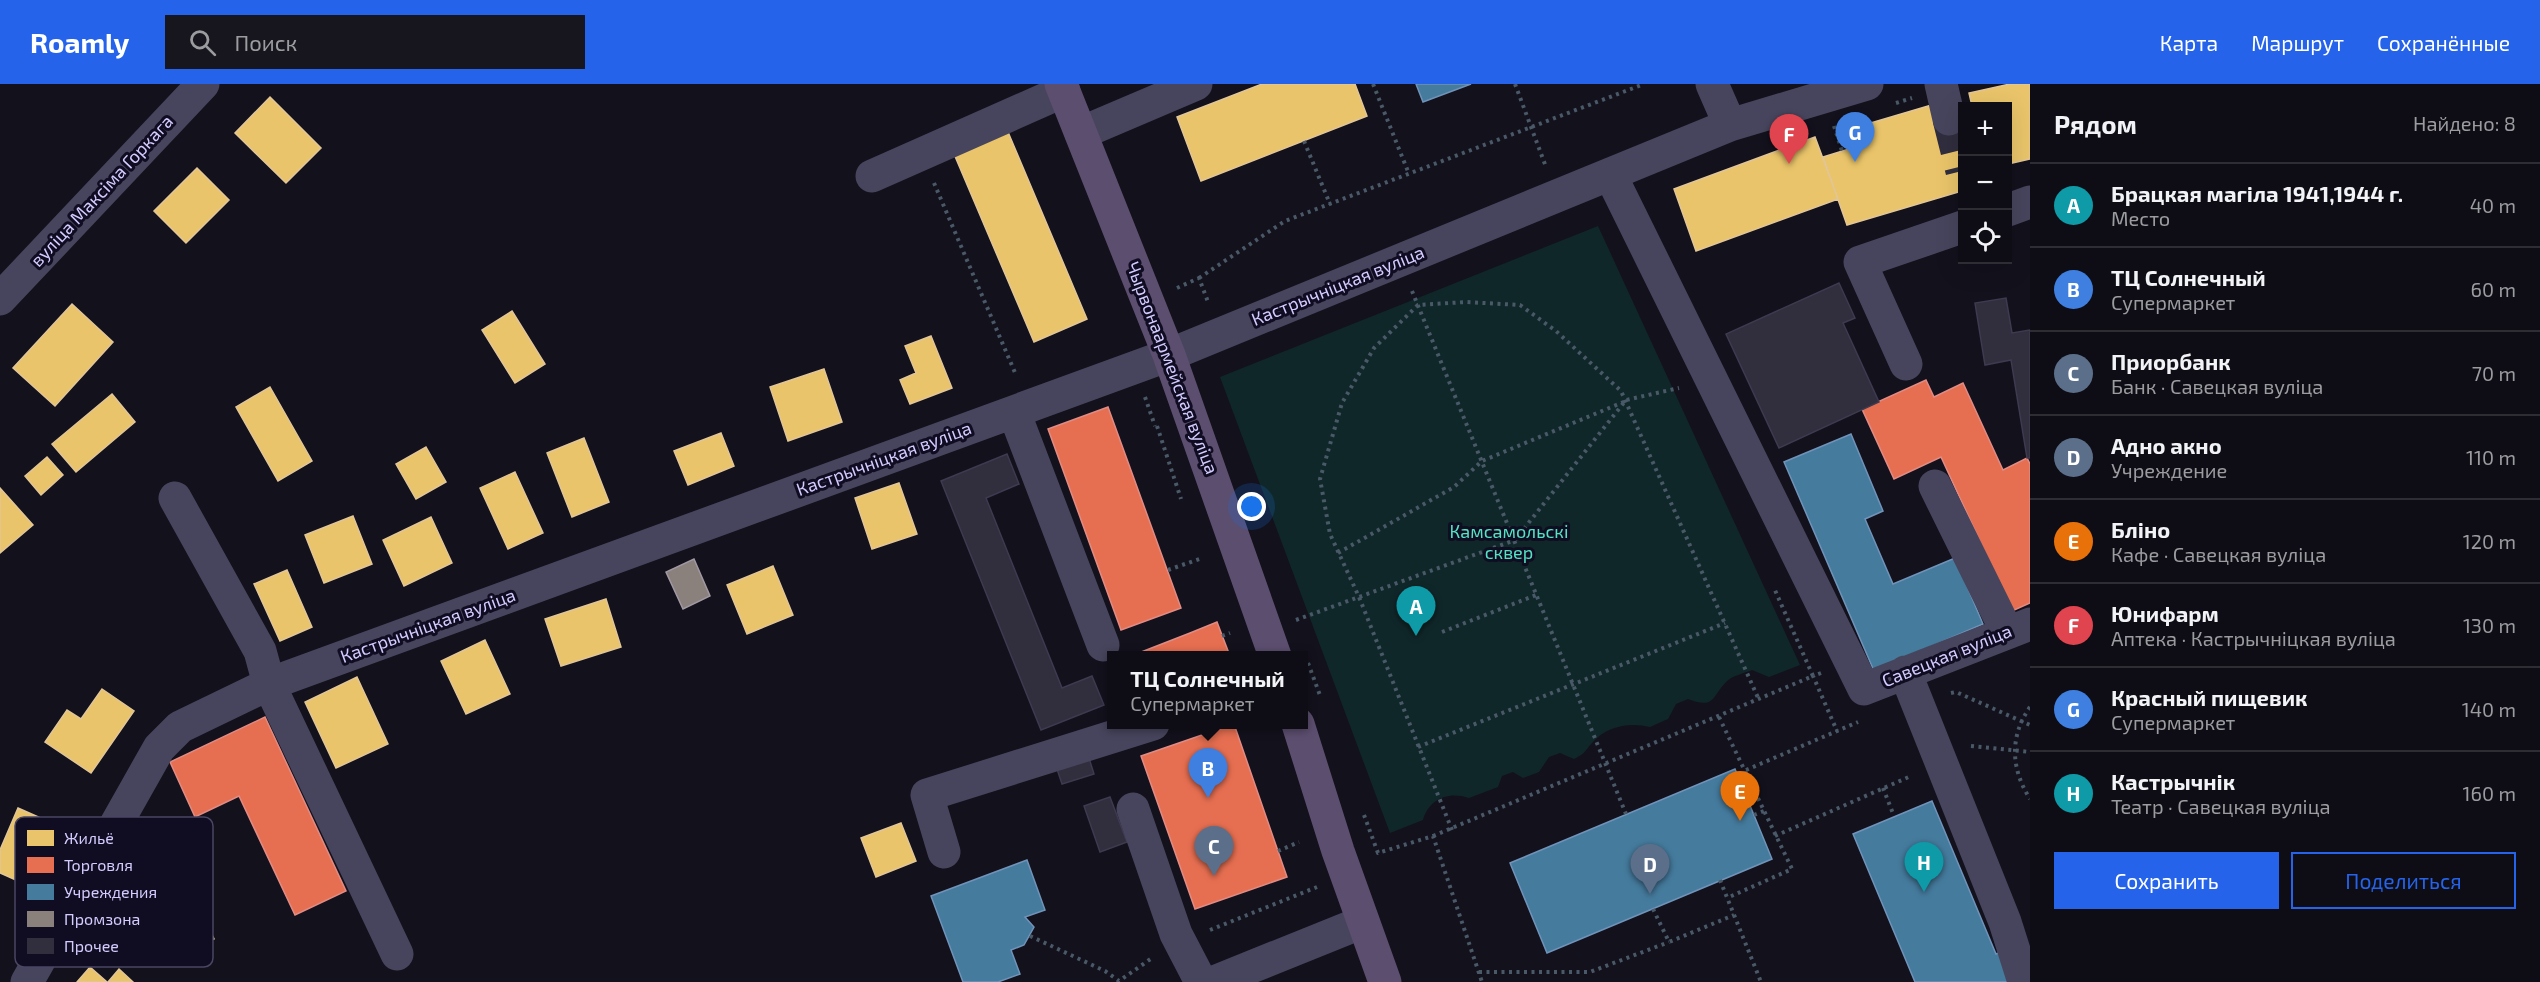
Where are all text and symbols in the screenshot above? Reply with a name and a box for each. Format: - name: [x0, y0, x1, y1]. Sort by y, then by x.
- search box: [165, 15, 585, 69]
- text: Roamly: [30, 25, 129, 59]
- icon: search: [186, 26, 219, 59]
- text: Поиск: [234, 29, 297, 55]
- text: Карта: [2160, 30, 2218, 55]
- text: Маршрут: [2251, 30, 2344, 55]
- text: Сохранённые: [2377, 30, 2510, 55]
- map controls: [1958, 102, 2012, 264]
- button: +: [1958, 102, 2012, 156]
- text: Рядом: [2054, 108, 2137, 139]
- street label: вуліца Максіма Горкага: [25, 110, 177, 271]
- text: Найдено: 8: [2413, 111, 2516, 135]
- pin: G: [1836, 112, 1874, 162]
- pin: F: [1770, 115, 1808, 164]
- button: −: [1958, 156, 2012, 210]
- text: Брацкая магіла 1941,1944 г.: [2111, 180, 2403, 206]
- text: A: [2067, 193, 2080, 217]
- text: 40 m: [2470, 193, 2516, 217]
- text: Место: [2111, 206, 2170, 230]
- button: locate: [1958, 210, 2012, 264]
- street label: Кастрычніцкая вуліца: [1248, 240, 1427, 330]
- street label: Чырвонаармейская вуліца: [1122, 258, 1224, 477]
- text: ТЦ Солнечный: [2111, 264, 2266, 290]
- text: B: [2067, 277, 2080, 301]
- text: 60 m: [2471, 277, 2516, 301]
- text: Супермаркет: [2111, 290, 2235, 314]
- text: Приорбанк: [2111, 348, 2231, 374]
- text: C: [2068, 361, 2079, 385]
- text: 70 m: [2472, 361, 2516, 385]
- text: Банк · Савецкая вуліца: [2111, 374, 2323, 398]
- street label: Кастрычніцкая вуліца: [793, 416, 974, 500]
- text: Адно акно: [2111, 432, 2222, 458]
- text: D: [2067, 445, 2080, 469]
- text: 110 m: [2466, 445, 2516, 469]
- text: Учреждение: [2111, 458, 2227, 482]
- your location: [1237, 492, 1266, 521]
- text: Бліно: [2111, 516, 2170, 542]
- park label: Камсамольскі сквер: [1450, 520, 1568, 563]
- text: E: [2068, 529, 2079, 553]
- text: 120 m: [2463, 529, 2516, 553]
- text: Кафе · Савецкая вуліца: [2111, 542, 2326, 566]
- street label: Кастрычніцкая вуліца: [337, 583, 518, 667]
- pin: A: [1396, 586, 1436, 636]
- text: Юнифарм: [2111, 600, 2219, 626]
- text: F: [2068, 613, 2079, 637]
- text: 130 m: [2463, 613, 2516, 637]
- street label: Савецкая вуліца: [1879, 619, 2015, 691]
- text: Аптека · Кастрычніцкая вуліца: [2111, 626, 2396, 650]
- popup: [1107, 651, 1308, 729]
- text: ТЦ Солнечный: [1130, 665, 1285, 691]
- text: Красный пищевик: [2111, 684, 2308, 710]
- text: Супермаркет: [1130, 691, 1255, 715]
- text: G: [2067, 697, 2080, 721]
- text: 140 m: [2462, 697, 2516, 721]
- text: Супермаркет: [2111, 710, 2235, 734]
- pin: B: [1188, 748, 1228, 798]
- text: Кастрычнік: [2111, 768, 2235, 794]
- pin: E: [1720, 772, 1760, 821]
- text: H: [2067, 781, 2080, 805]
- text: 160 m: [2463, 781, 2516, 805]
- text: Театр · Савецкая вуліца: [2111, 794, 2331, 818]
- legend: [15, 817, 213, 967]
- pin: C: [1194, 826, 1234, 876]
- text: Жильё: [64, 828, 114, 847]
- pin: H: [1904, 842, 1944, 892]
- pin: D: [1630, 844, 1670, 894]
- button: Сохранить: [2054, 852, 2279, 909]
- button: Поделиться: [2291, 852, 2516, 909]
- text: Торговля: [64, 855, 133, 874]
- text: Учреждения: [64, 882, 157, 901]
- text: Промзона: [64, 909, 140, 928]
- text: Прочее: [64, 936, 119, 955]

